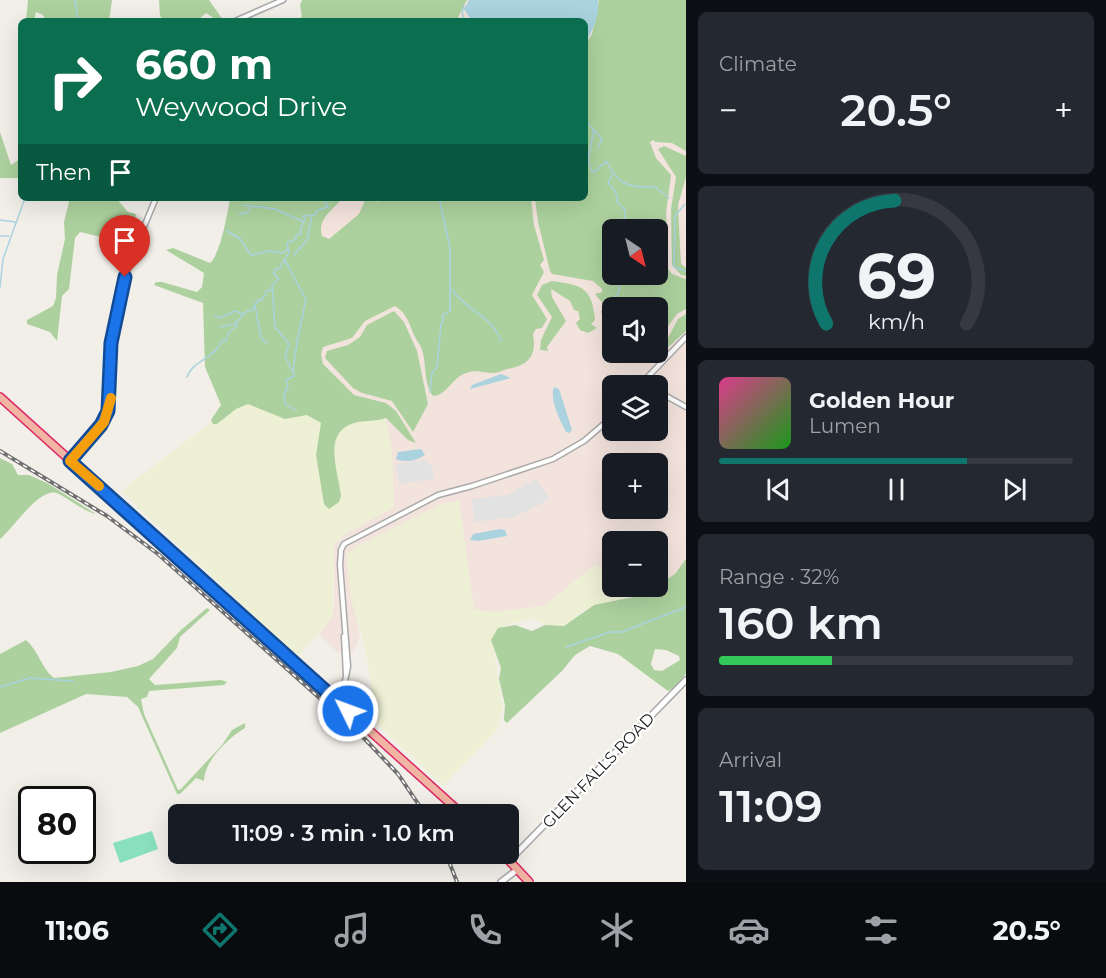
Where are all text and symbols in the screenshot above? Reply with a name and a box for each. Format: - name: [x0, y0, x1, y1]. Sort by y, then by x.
- text: 660 m: [135, 38, 273, 90]
- icon: right: [36, 42, 114, 120]
- text: Climate: [719, 52, 797, 76]
- text: 20.5°: [840, 82, 952, 137]
- text: Weywood Drive: [135, 90, 347, 123]
- text: −: [719, 90, 738, 130]
- text: +: [1054, 90, 1073, 130]
- icon: arrive: [104, 156, 137, 189]
- text: Then: [36, 159, 92, 186]
- pin: [99, 215, 150, 277]
- north arrow: [602, 219, 668, 285]
- map controls: [602, 219, 668, 597]
- icon: arrive: [108, 224, 141, 257]
- text: 69: [856, 238, 936, 314]
- button: sound: [602, 297, 668, 363]
- text: km/h: [867, 308, 925, 334]
- button: layers: [602, 375, 668, 441]
- text: Golden Hour: [809, 387, 954, 414]
- text: Lumen: [809, 414, 881, 438]
- button: +: [602, 453, 668, 519]
- icon: previous: [762, 473, 795, 506]
- icon: pause: [880, 473, 913, 506]
- icon: next: [998, 473, 1031, 506]
- button: −: [602, 531, 668, 597]
- text: Range · 32%: [719, 565, 839, 589]
- text: 160 km: [719, 595, 883, 650]
- position arrow: [316, 679, 380, 743]
- street label: GLEN FALLS ROAD: [538, 709, 658, 832]
- text: Arrival: [719, 748, 782, 772]
- text: 11:09: [719, 778, 823, 833]
- speed limit sign: 80: [18, 786, 96, 864]
- text: 11:09 · 3 min · 1.0 km: [232, 820, 455, 847]
- icon: directions: [199, 909, 241, 951]
- icon: music: [331, 909, 373, 951]
- icon: phone: [464, 909, 506, 951]
- icon: climate: [596, 909, 638, 951]
- icon: car: [728, 909, 770, 951]
- icon: filters: [860, 909, 902, 951]
- text: 11:06: [45, 914, 109, 947]
- text: 20.5°: [993, 914, 1061, 947]

